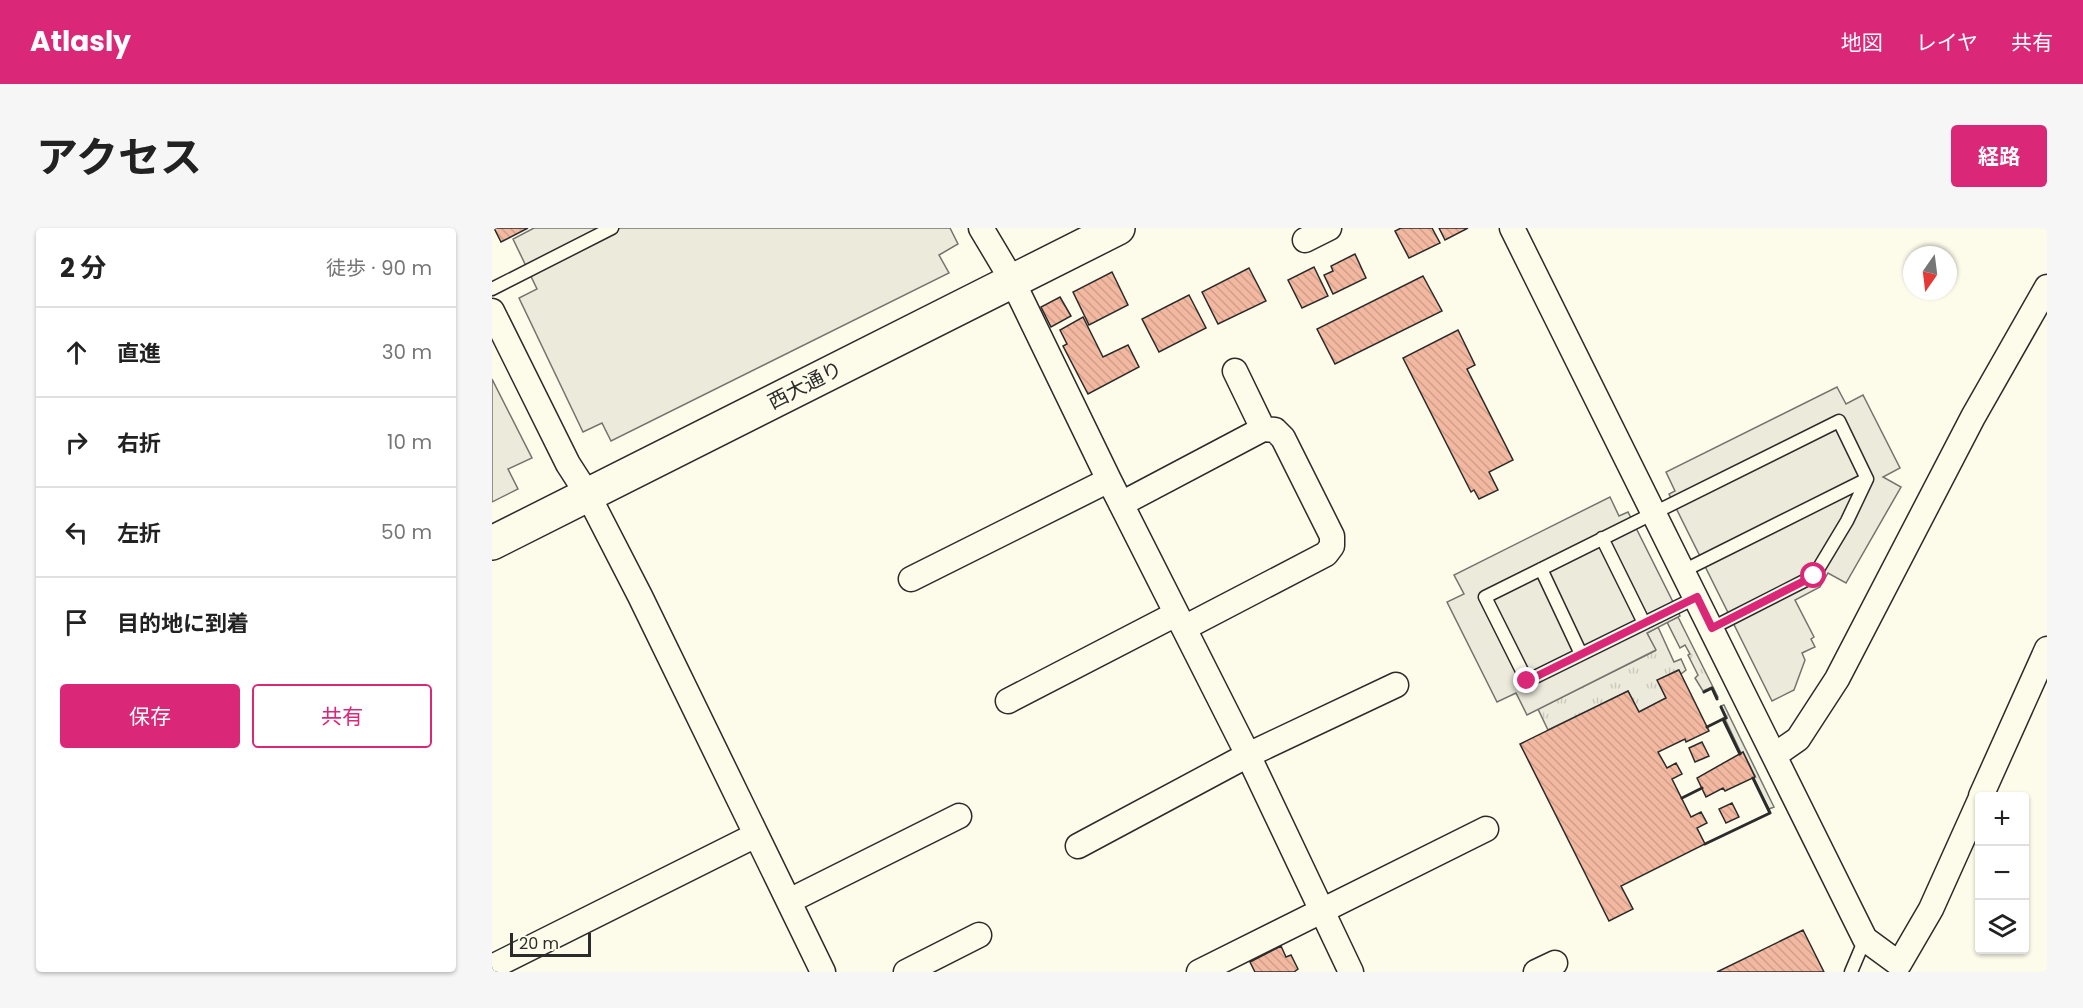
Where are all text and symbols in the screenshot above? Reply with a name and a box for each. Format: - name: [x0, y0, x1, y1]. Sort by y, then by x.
- text: Atlasly: [30, 22, 131, 61]
- text: 地図: [1841, 28, 1883, 57]
- text: レイヤ: [1916, 28, 1978, 57]
- text: 共有: [2011, 28, 2053, 57]
- button: 経路: [1951, 125, 2047, 187]
- text: アクセス: [36, 128, 202, 187]
- north arrow: [1903, 246, 1957, 300]
- text: 2 分: [60, 250, 106, 286]
- text: 徒歩 · 90 m: [326, 254, 432, 282]
- icon: ahead: [60, 336, 93, 369]
- text: 直進: [117, 338, 161, 369]
- text: 30 m: [382, 338, 432, 366]
- street label: 西大通り: [763, 354, 847, 416]
- icon: right: [60, 426, 93, 459]
- text: 右折: [117, 428, 161, 459]
- text: 10 m: [387, 428, 432, 456]
- icon: left: [60, 516, 93, 549]
- text: 左折: [117, 518, 161, 549]
- text: 50 m: [381, 518, 432, 546]
- route start: [1800, 562, 1826, 588]
- icon: arrive: [60, 606, 93, 639]
- text: 目的地に到着: [117, 608, 249, 639]
- route end: [1513, 667, 1539, 693]
- button: 保存: [60, 684, 240, 748]
- button: 共有: [252, 684, 432, 748]
- map controls: [1975, 792, 2029, 954]
- button: +: [1975, 792, 2029, 846]
- button: −: [1975, 846, 2029, 900]
- button: layers: [1975, 900, 2029, 954]
- scale bar: [510, 930, 591, 958]
- text: 20 m: [519, 932, 559, 955]

